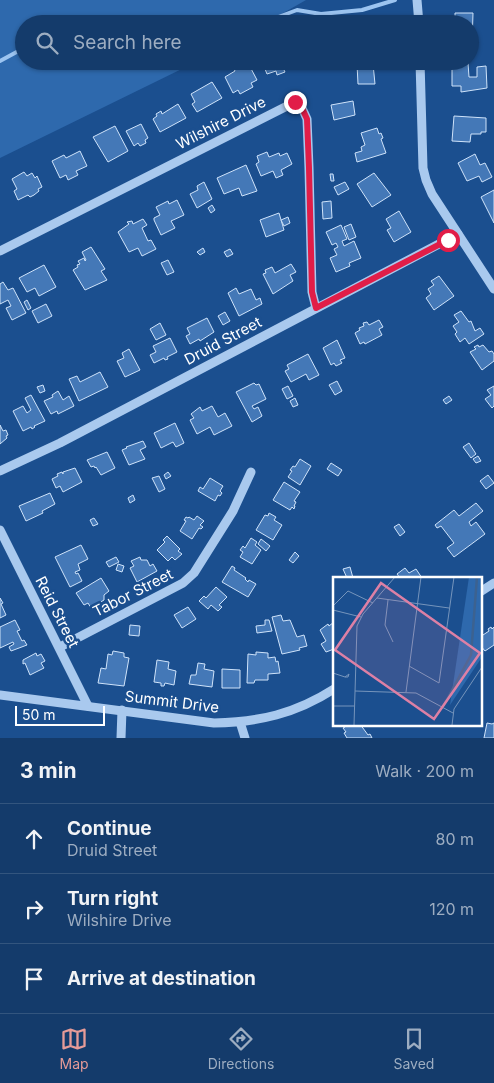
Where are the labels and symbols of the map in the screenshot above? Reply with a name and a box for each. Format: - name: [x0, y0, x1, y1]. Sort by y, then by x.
- route end: [284, 91, 307, 114]
- street label: Wilshire Drive: [173, 92, 269, 153]
- route start: [437, 229, 460, 252]
- street label: Druid Street: [181, 312, 265, 369]
- street label: Tabor Street: [90, 564, 176, 621]
- street label: Reid Street: [31, 573, 84, 651]
- inset map: [333, 577, 482, 726]
- street label: Summit Drive: [124, 686, 220, 717]
- scale bar: [15, 703, 105, 726]

